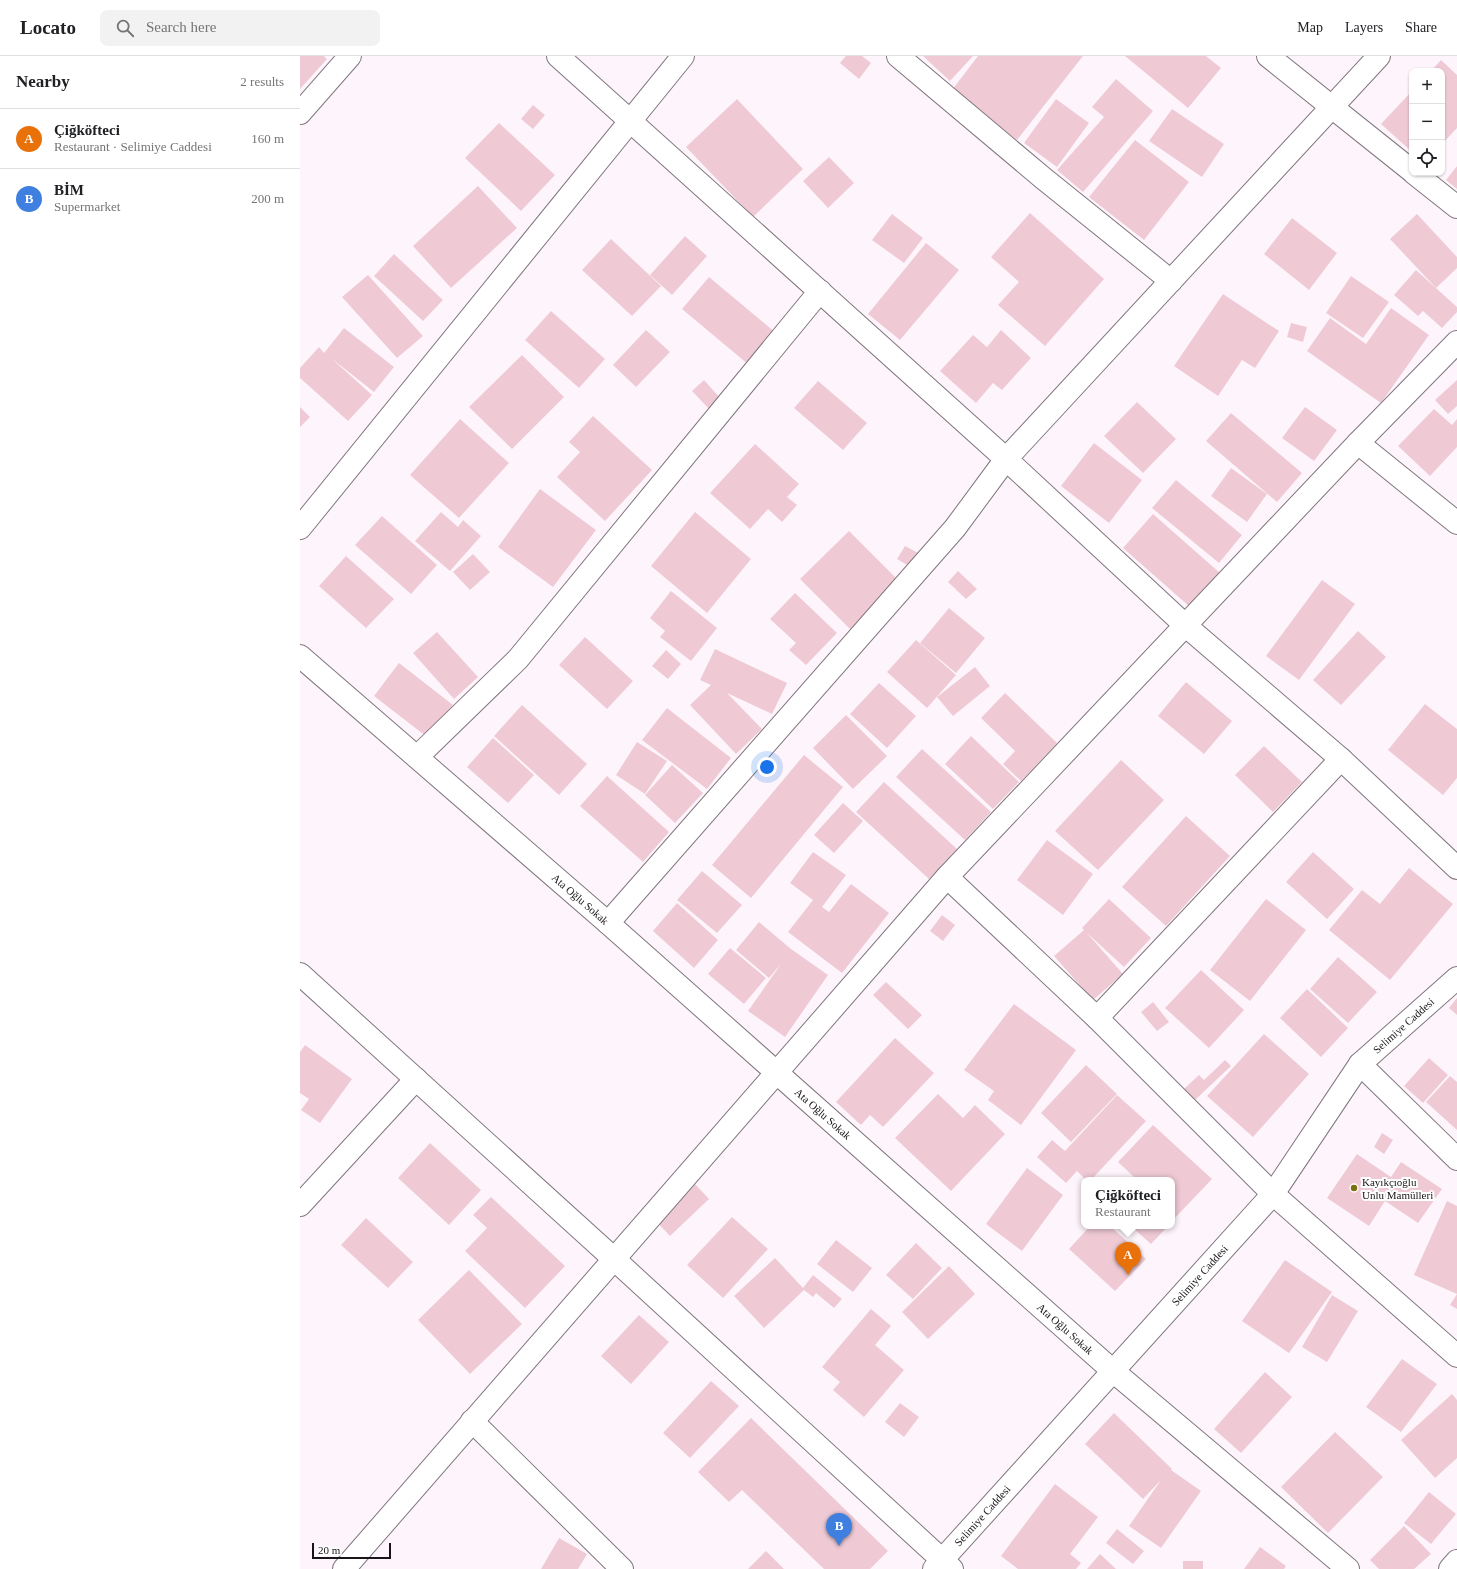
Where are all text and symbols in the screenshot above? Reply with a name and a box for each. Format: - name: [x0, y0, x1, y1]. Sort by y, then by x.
- search box: [100, 10, 380, 46]
- text: Locato: [20, 17, 76, 38]
- icon: search: [114, 17, 136, 39]
- text: Search here: [146, 19, 216, 35]
- text: Map: [1297, 20, 1323, 35]
- text: Layers: [1345, 20, 1383, 35]
- text: Share: [1405, 20, 1437, 35]
- map controls: [1409, 68, 1445, 176]
- button: +: [1409, 68, 1445, 104]
- text: Nearby: [16, 72, 70, 91]
- text: 2 results: [240, 74, 284, 89]
- button: −: [1409, 104, 1445, 140]
- text: Çiğköfteci: [54, 122, 120, 138]
- text: A: [24, 131, 34, 146]
- text: 160 m: [251, 131, 284, 146]
- text: Restaurant · Selimiye Caddesi: [54, 139, 212, 154]
- button: locate: [1409, 140, 1445, 176]
- text: BİM: [54, 182, 84, 198]
- text: B: [25, 191, 33, 206]
- text: 200 m: [251, 191, 284, 206]
- text: Supermarket: [54, 199, 120, 214]
- your location: [757, 757, 777, 777]
- street label: Ata Oğlu Sokak: [550, 871, 611, 927]
- street label: Selimiye Caddesi: [1371, 995, 1436, 1056]
- street label: Ata Oğlu Sokak: [792, 1086, 854, 1142]
- place label: Kayıkçıoğlu Unlu Mamülleri: [1362, 1176, 1433, 1201]
- popup: [1081, 1177, 1175, 1229]
- marker: Kayıkçıoğlu Unlu Mamülleri: [1349, 1183, 1359, 1193]
- text: Çiğköfteci: [1095, 1187, 1161, 1203]
- text: Restaurant: [1095, 1204, 1151, 1219]
- pin: A: [1115, 1242, 1141, 1275]
- street label: Selimiye Caddesi: [1169, 1243, 1230, 1308]
- street label: Ata Oğlu Sokak: [1035, 1301, 1096, 1357]
- street label: Selimiye Caddesi: [952, 1483, 1013, 1548]
- pin: B: [826, 1513, 852, 1546]
- scale bar: [312, 1541, 391, 1560]
- text: 20 m: [318, 1544, 340, 1556]

